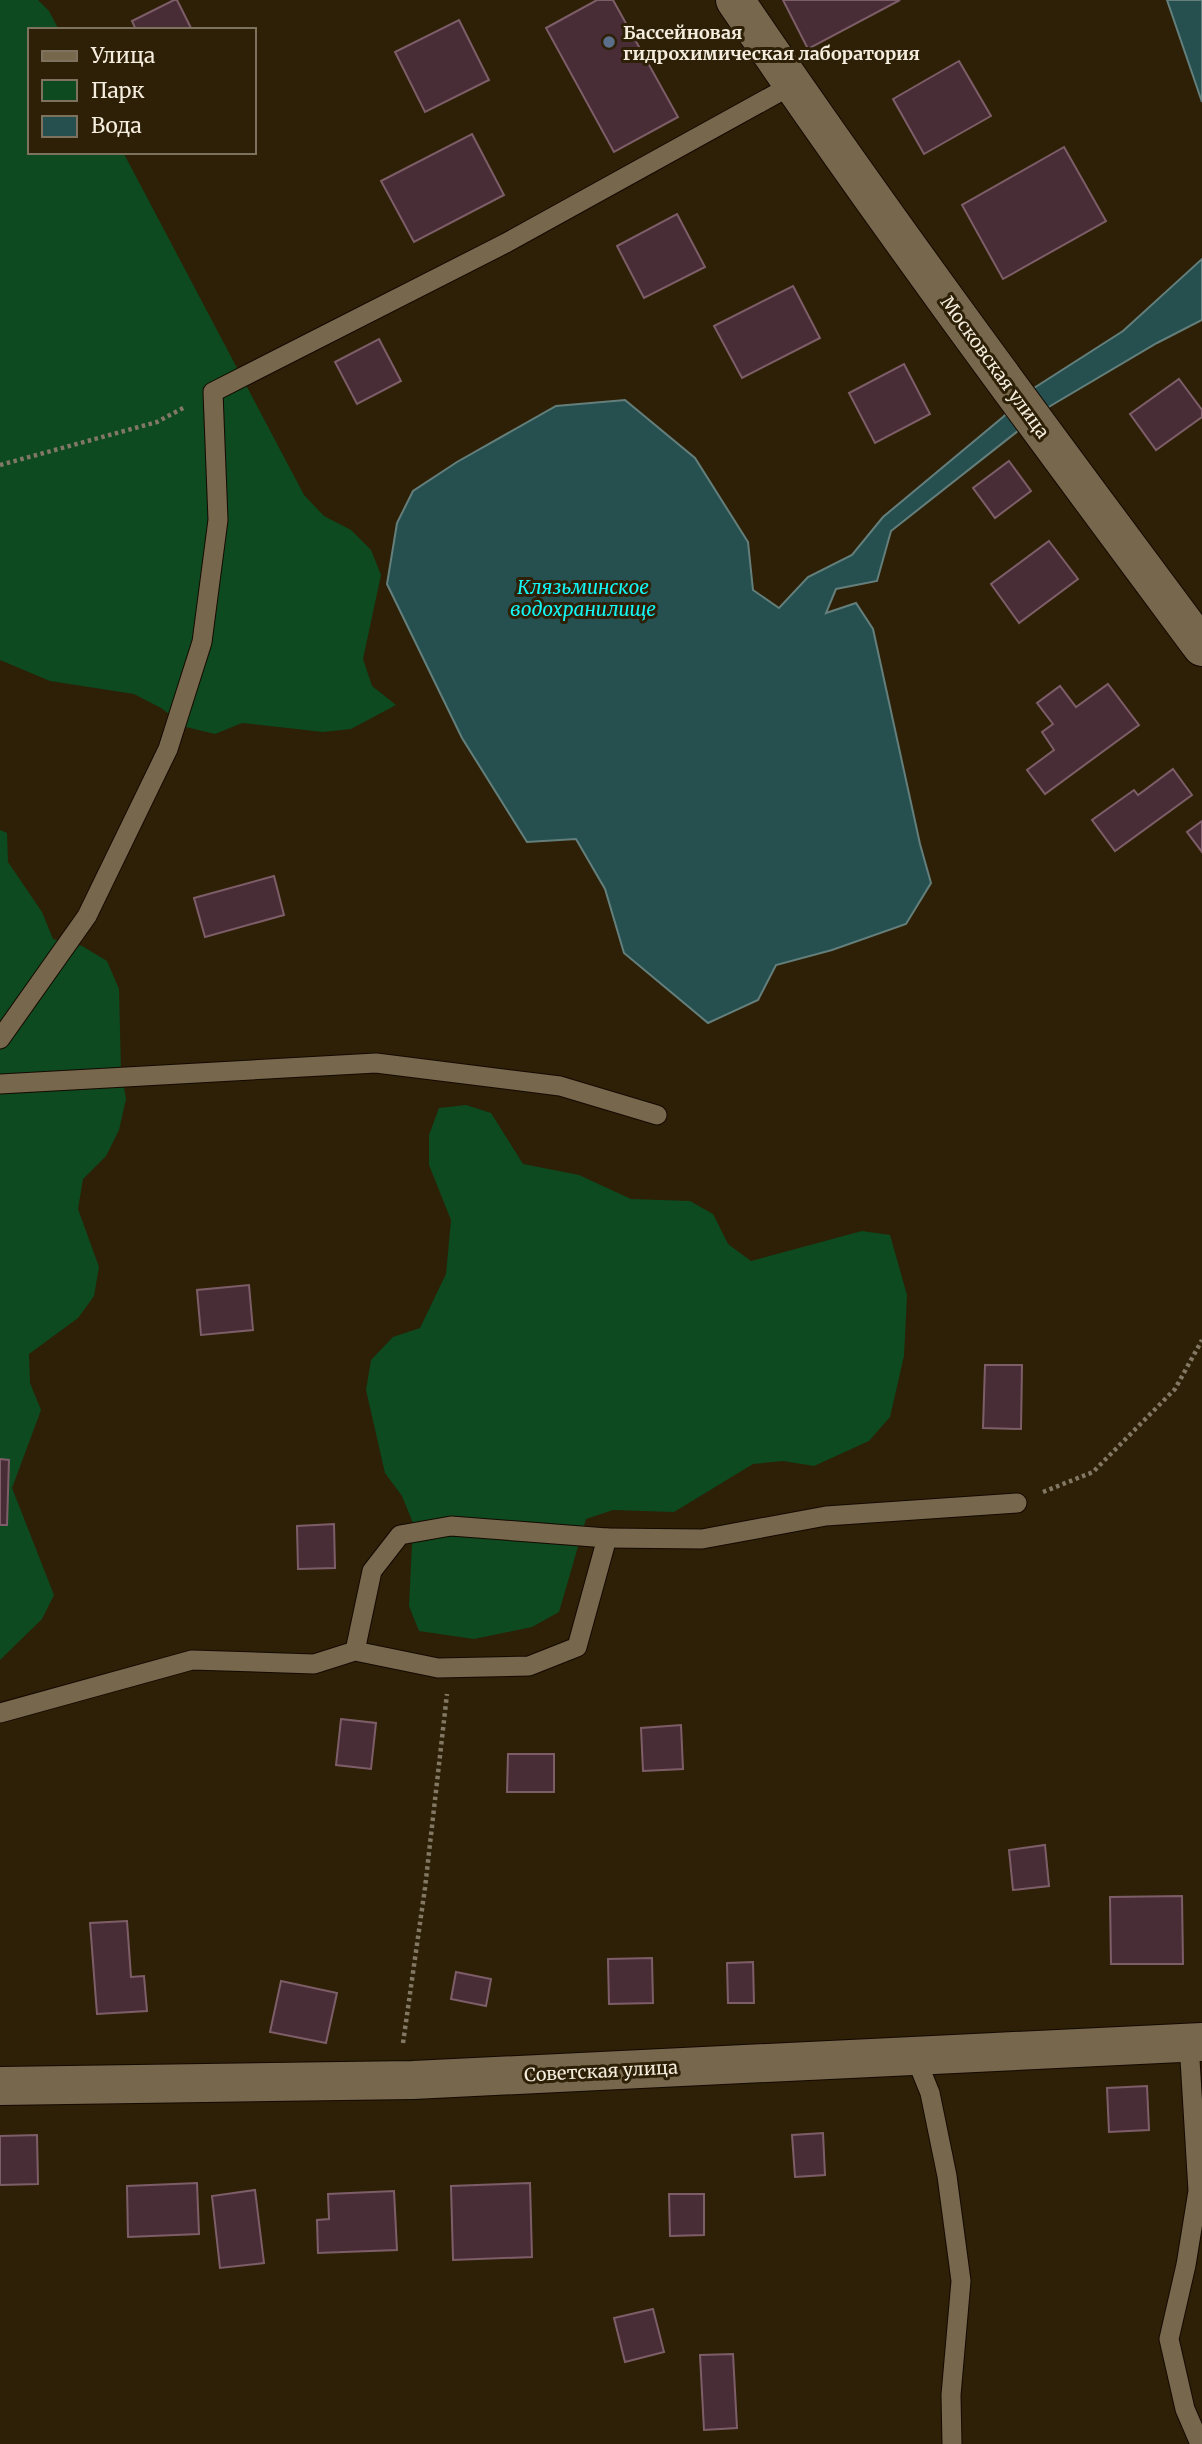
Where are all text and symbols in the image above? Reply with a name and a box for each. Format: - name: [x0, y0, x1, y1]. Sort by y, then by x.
- place label: Бассейновая гидрохимическая лаборатория: [623, 21, 920, 65]
- legend: [28, 28, 256, 154]
- marker: Бассейновая гидрохимическая лаборатория: [601, 34, 617, 50]
- text: Улица: [90, 42, 155, 69]
- text: Парк: [91, 77, 145, 104]
- text: Вода: [91, 112, 142, 139]
- street label: Московская улица: [936, 291, 1055, 443]
- water label: Клязьминское водохранилище: [510, 575, 656, 621]
- street label: Советская улица: [524, 2055, 679, 2087]

